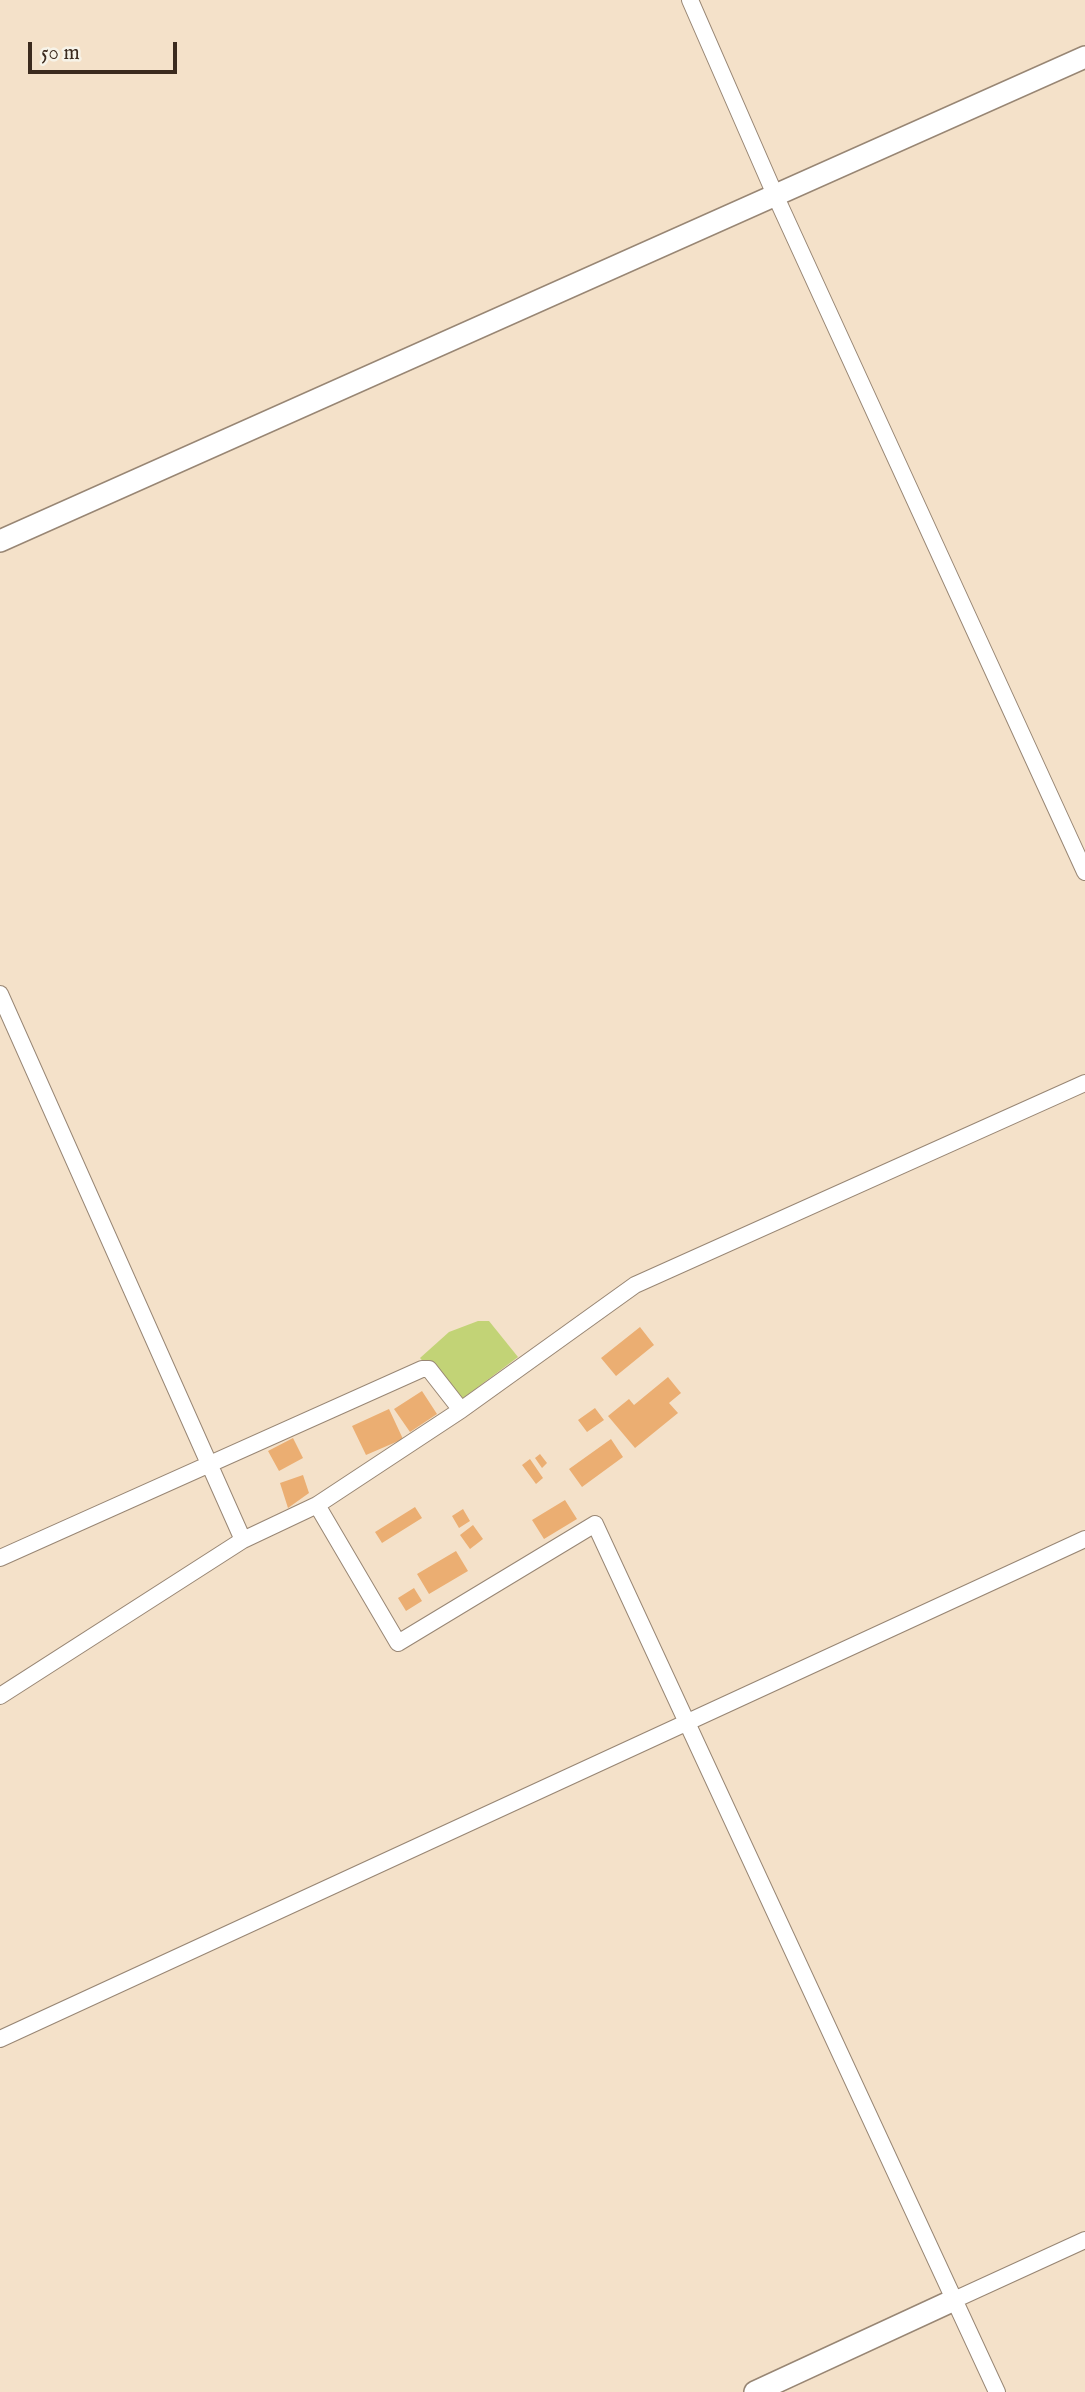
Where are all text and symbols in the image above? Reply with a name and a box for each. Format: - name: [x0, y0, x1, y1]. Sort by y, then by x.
- scale bar: [32, 28, 180, 72]
- text: 50 m: [41, 40, 80, 67]

